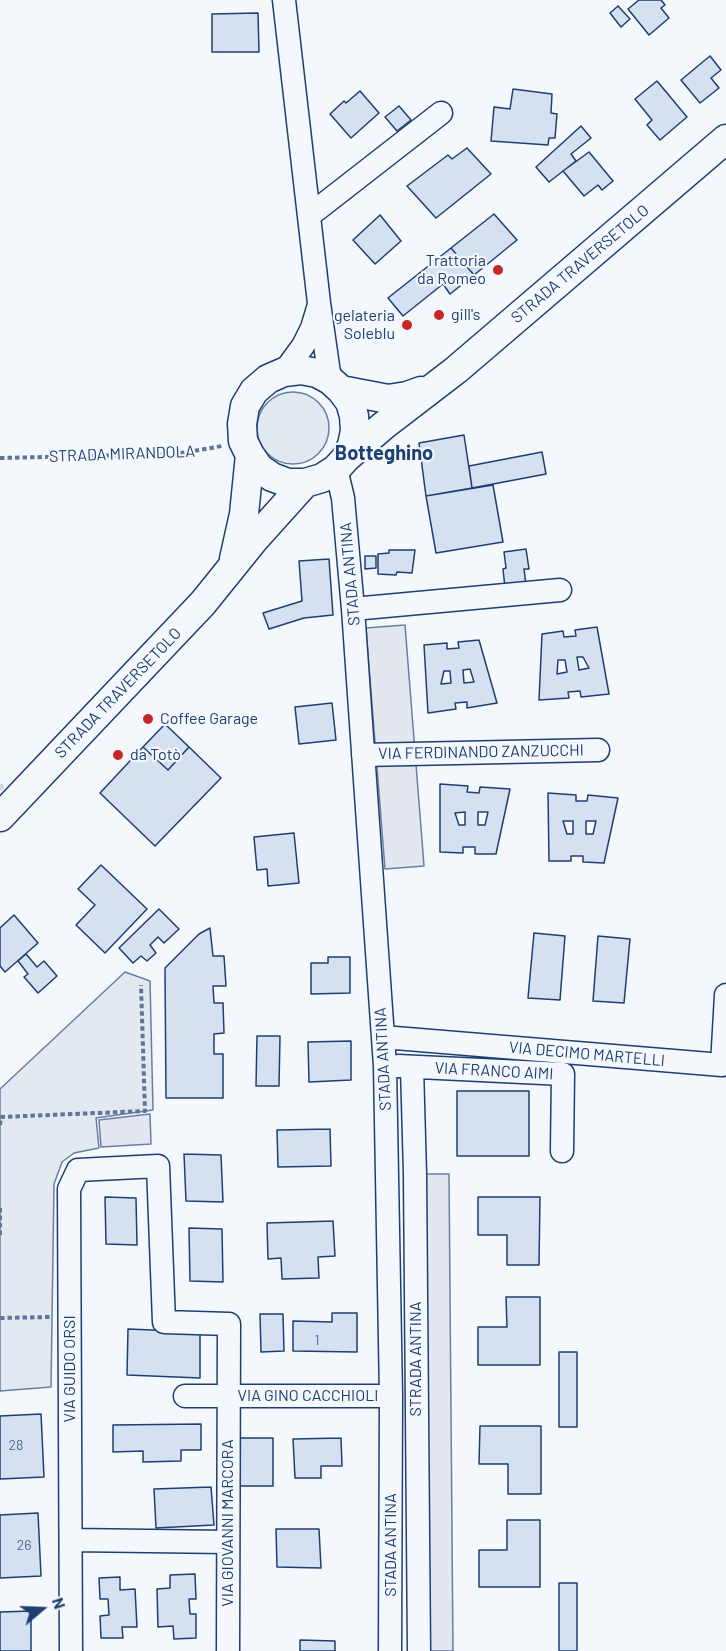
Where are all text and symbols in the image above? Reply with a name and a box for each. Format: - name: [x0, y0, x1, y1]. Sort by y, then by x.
- street label: STRADA TRAVERSETOLO: [507, 201, 653, 327]
- place label: Trattoria da Romeo: [417, 251, 486, 289]
- marker: Trattoria da Romeo: [491, 263, 505, 277]
- place label: gill's: [451, 305, 480, 325]
- place label: gelateria Soleblu: [334, 306, 395, 344]
- marker: gill's: [432, 308, 446, 322]
- marker: gelateria Soleblu: [400, 318, 414, 332]
- district label: Botteghino: [335, 441, 433, 465]
- street label: STRADA MIRANDOLA: [49, 442, 195, 466]
- street label: STADA ANTINA: [336, 522, 364, 626]
- street label: STRADA TRAVERSETOLO: [51, 624, 185, 762]
- place label: Coffee Garage: [160, 709, 258, 729]
- marker: Coffee Garage: [141, 712, 155, 726]
- street label: VIA FERDINANDO ZANZUCCHI: [378, 741, 584, 763]
- place label: da Totò: [130, 745, 181, 765]
- marker: da Totò: [111, 748, 125, 762]
- street label: STADA ANTINA: [371, 1007, 395, 1111]
- street label: VIA DECIMO MARTELLI: [508, 1038, 666, 1070]
- street label: VIA FRANCO AIMI: [434, 1058, 554, 1084]
- street label: STRADA ANTINA: [406, 1302, 426, 1416]
- street label: VIA GUIDO ORSI: [60, 1315, 80, 1423]
- house number: 1: [315, 1332, 319, 1348]
- street label: VIA GINO CACCHIOLI: [238, 1386, 378, 1406]
- house number: 28: [9, 1437, 23, 1453]
- street label: VIA GIOVANNI MARCORA: [218, 1439, 238, 1607]
- street label: STADA ANTINA: [381, 1493, 401, 1597]
- house number: 26: [17, 1537, 31, 1553]
- north arrow: [12, 1579, 72, 1639]
- text: N: [49, 1595, 70, 1611]

